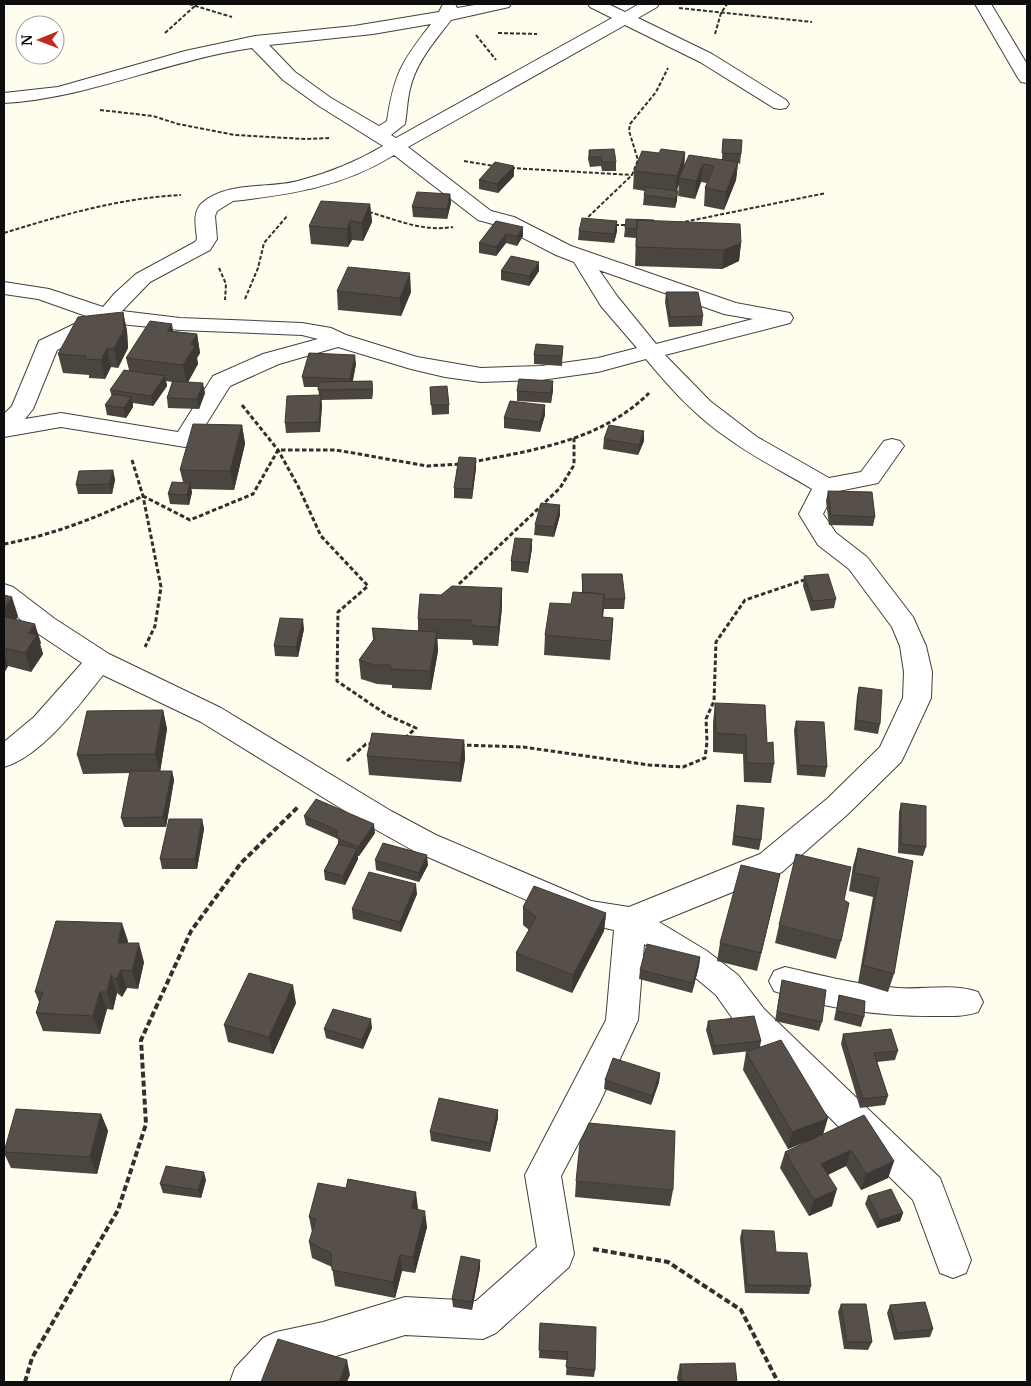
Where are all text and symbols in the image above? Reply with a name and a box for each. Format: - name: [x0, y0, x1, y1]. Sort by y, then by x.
- north arrow: [15, 15, 65, 65]
- text: N: [18, 35, 36, 46]

